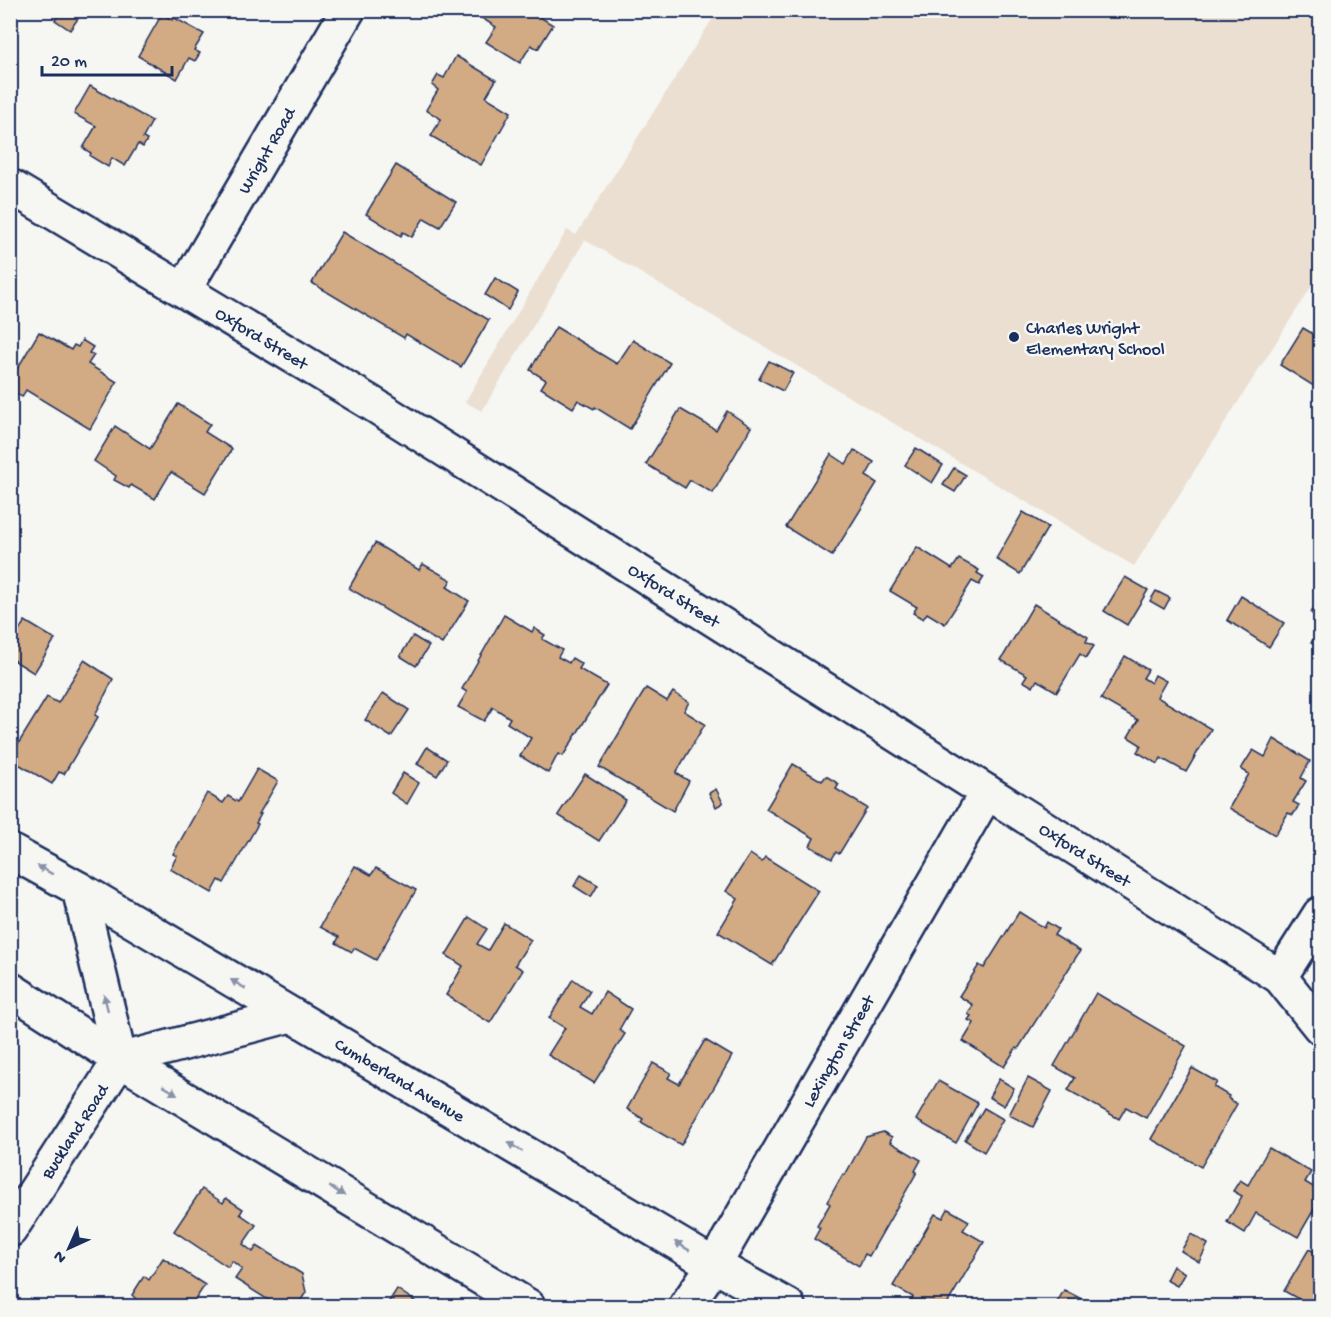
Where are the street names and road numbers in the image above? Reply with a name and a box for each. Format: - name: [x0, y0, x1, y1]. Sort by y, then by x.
- street label: Wright Road: [235, 103, 302, 198]
- street label: Oxford Street: [211, 304, 312, 376]
- street label: Oxford Street: [623, 560, 724, 634]
- street label: Oxford Street: [1034, 819, 1135, 894]
- street label: Lexington Street: [799, 991, 881, 1112]
- street label: Cumberland Avenue: [330, 1035, 468, 1128]
- street label: Buckland Road: [37, 1080, 115, 1184]

